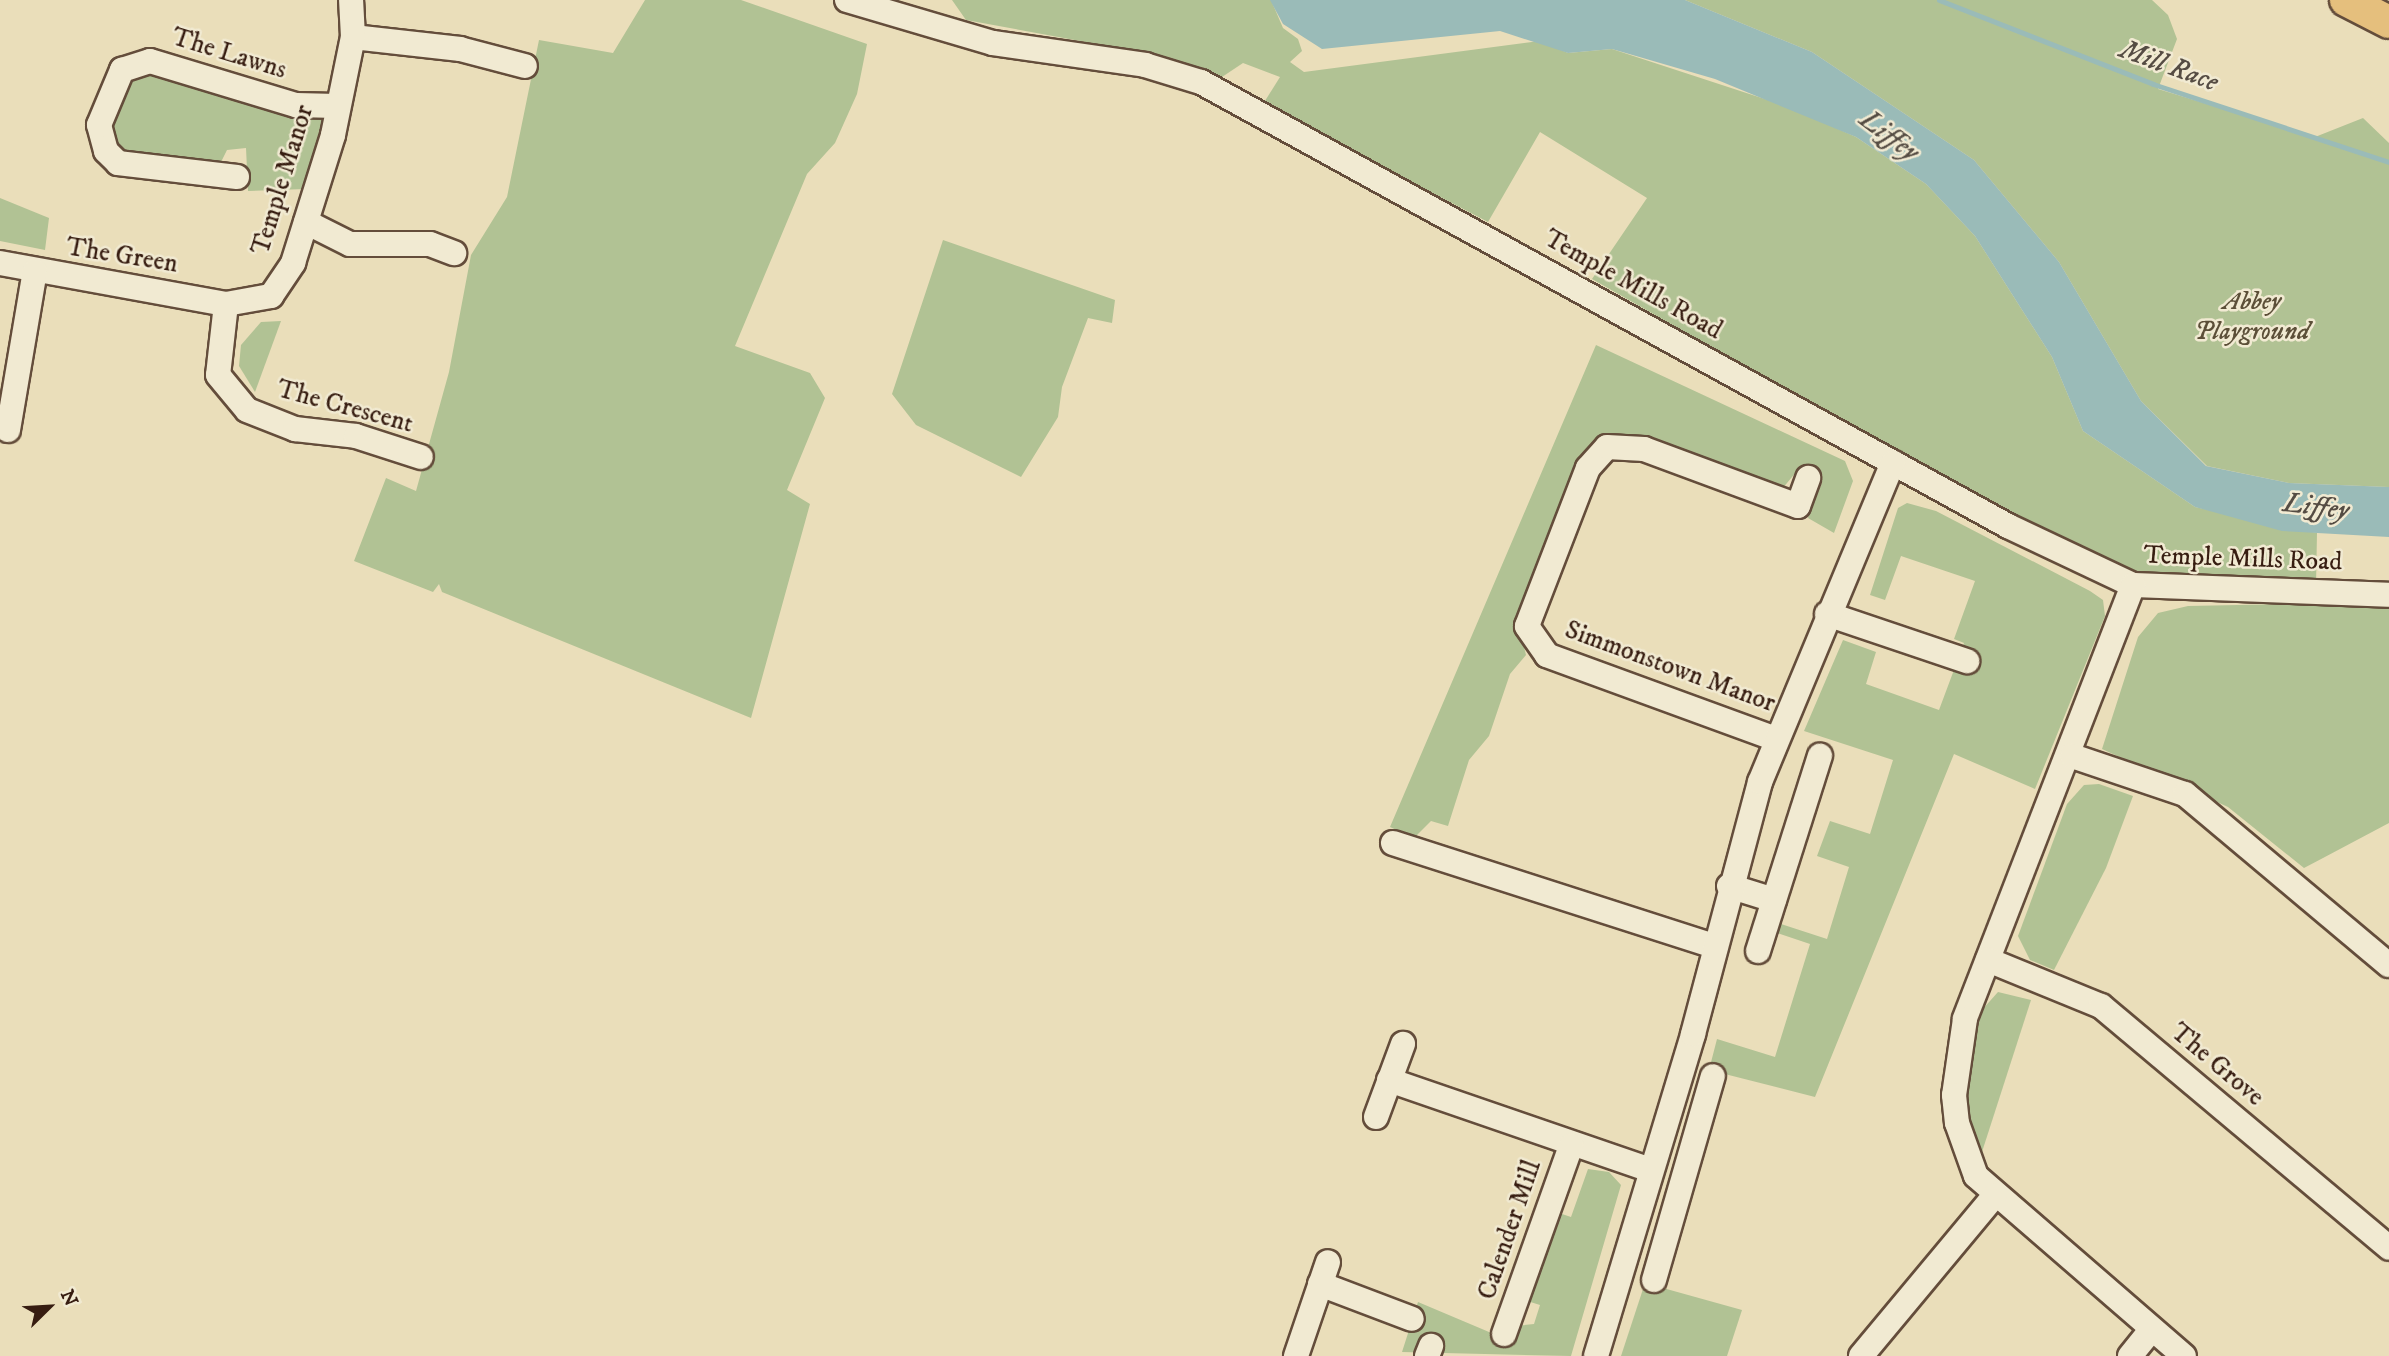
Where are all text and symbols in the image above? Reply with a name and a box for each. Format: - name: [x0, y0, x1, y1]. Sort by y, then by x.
- street label: The Lawns: [168, 22, 290, 86]
- water label: Mill Race: [2115, 33, 2223, 99]
- street label: Temple Manor: [245, 101, 321, 259]
- water label: Liffey: [1853, 103, 1925, 169]
- street label: Temple Mills Road: [1539, 223, 1727, 347]
- street label: The Green: [64, 232, 180, 280]
- park label: Abbey Playground: [2194, 286, 2310, 348]
- street label: The Crescent: [274, 374, 416, 440]
- water label: Liffey: [2281, 486, 2351, 528]
- street label: Temple Mills Road: [2143, 540, 2343, 578]
- street label: Simmonstown Manor: [1561, 614, 1779, 720]
- street label: The Grove: [2164, 1017, 2270, 1113]
- street label: Calender Mill: [1472, 1156, 1548, 1304]
- north arrow: [14, 1272, 84, 1342]
- text: N: [55, 1286, 82, 1310]

